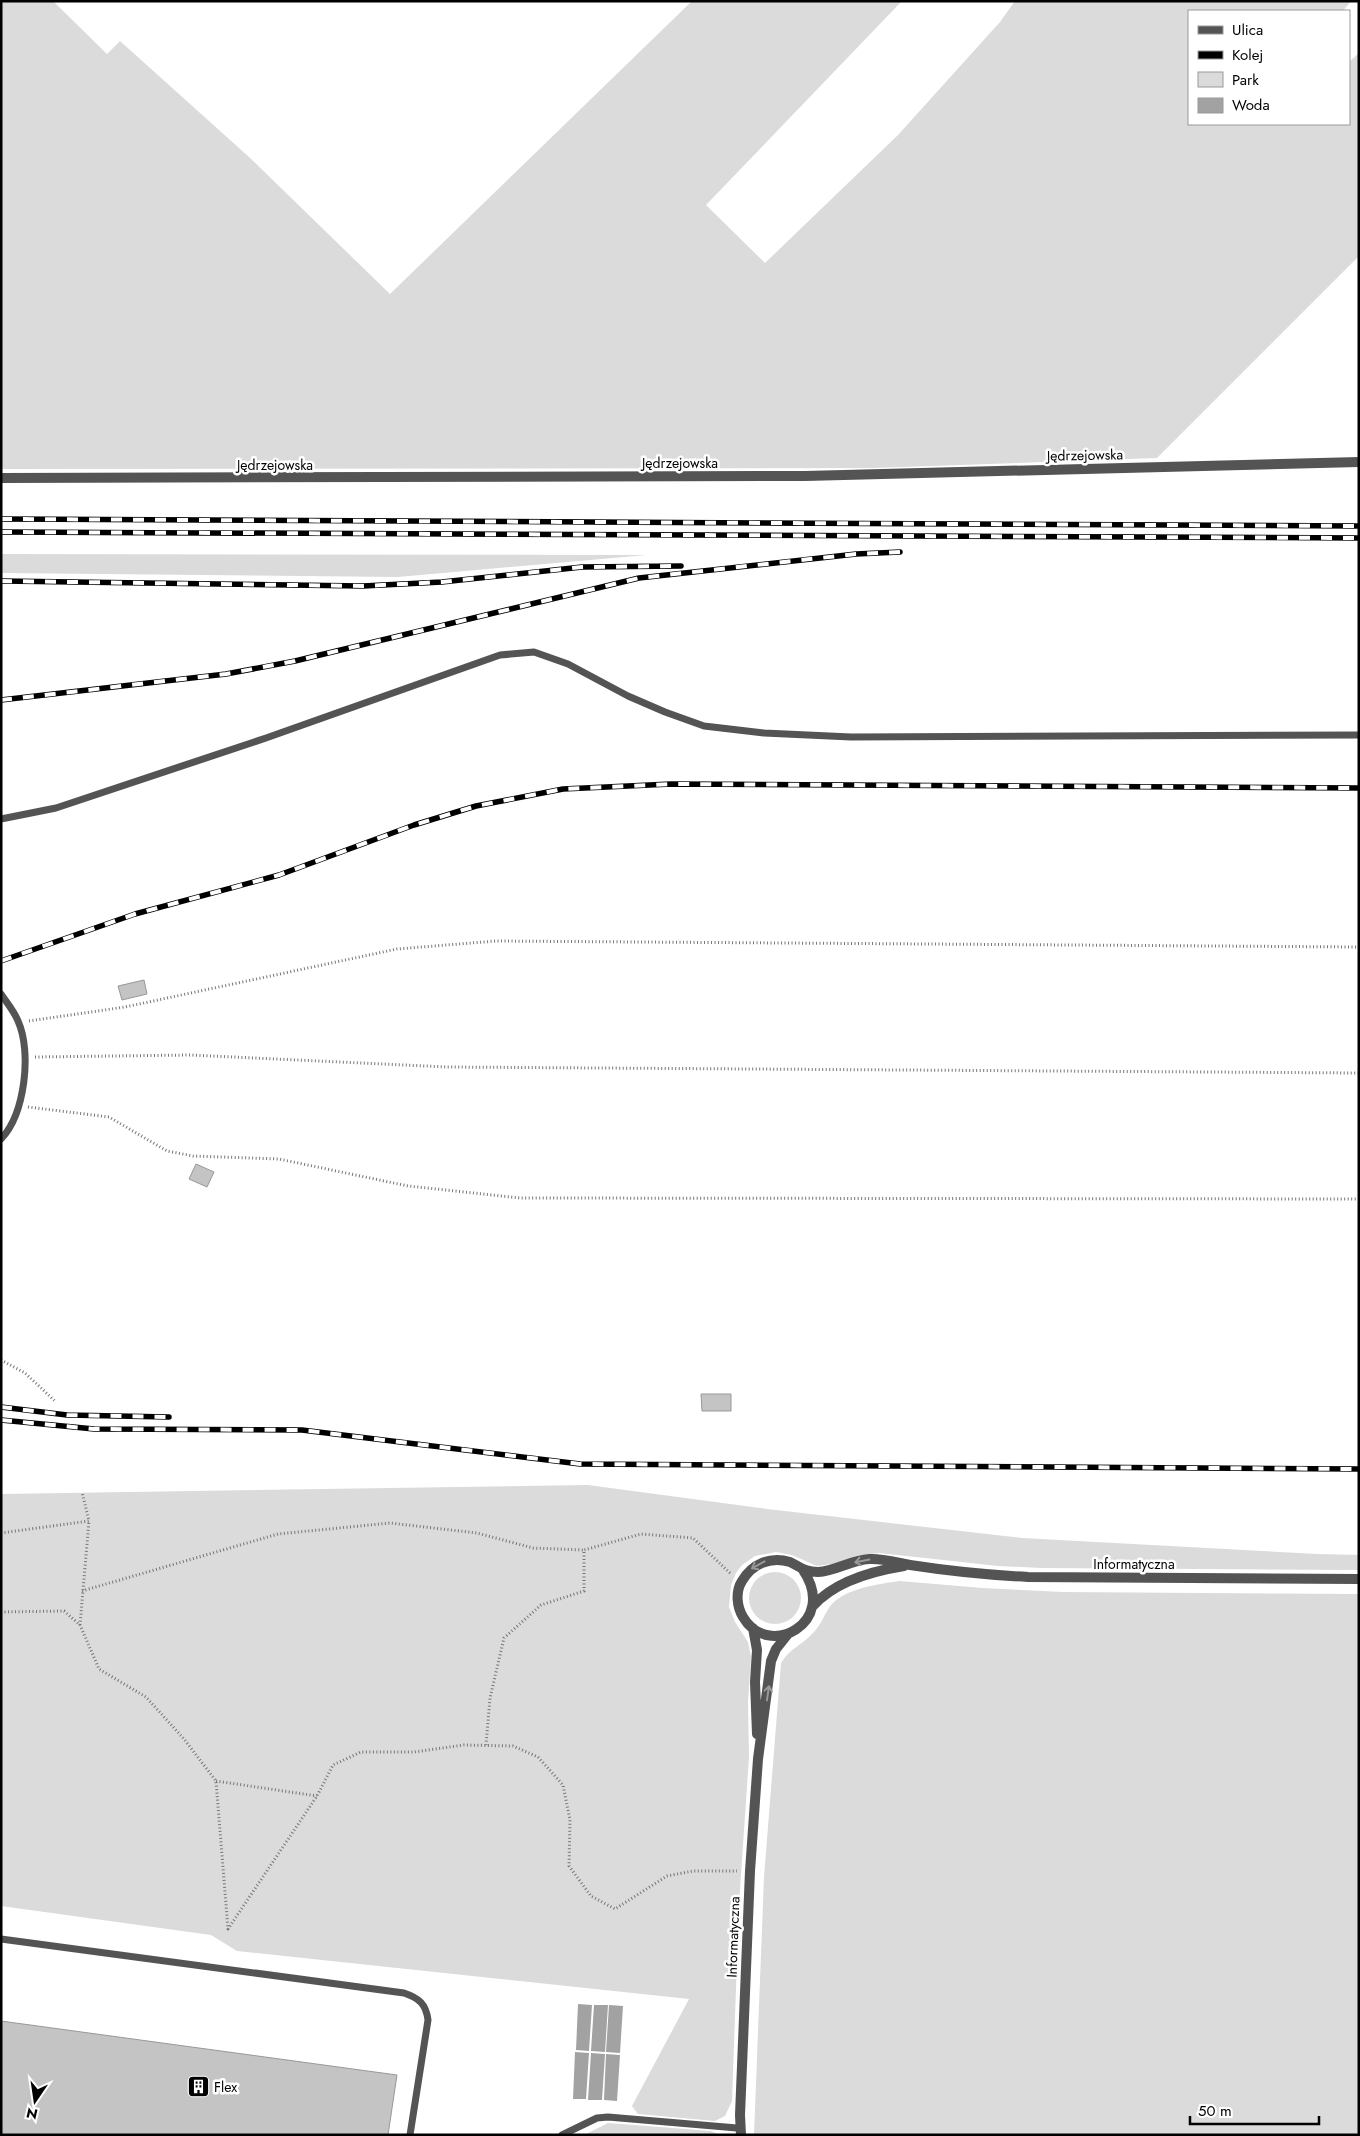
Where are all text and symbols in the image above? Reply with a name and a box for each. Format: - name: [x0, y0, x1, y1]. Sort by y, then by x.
- legend: [1188, 10, 1350, 125]
- text: Ulica: [1232, 19, 1263, 41]
- text: Kolej: [1232, 44, 1263, 66]
- text: Park: [1232, 69, 1259, 91]
- text: Woda: [1232, 94, 1270, 116]
- street label: Jędrzejowska: [1045, 444, 1123, 466]
- street label: Jędrzejowska: [640, 453, 718, 473]
- street label: Jędrzejowska: [235, 455, 313, 475]
- street label: Informatyczna: [1093, 1554, 1175, 1574]
- one-way arrow: [854, 1556, 870, 1566]
- one-way arrow: [752, 1561, 766, 1571]
- one-way arrow: [763, 1686, 773, 1702]
- street label: Informatyczna: [722, 1896, 744, 1978]
- building icon: Flex: [186, 2075, 210, 2099]
- north arrow: [10, 2076, 60, 2126]
- place label: Flex: [214, 2077, 237, 2097]
- scale bar: [1190, 2094, 1319, 2126]
- text: 50 m: [1198, 2100, 1232, 2122]
- text: N: [24, 2103, 40, 2125]

